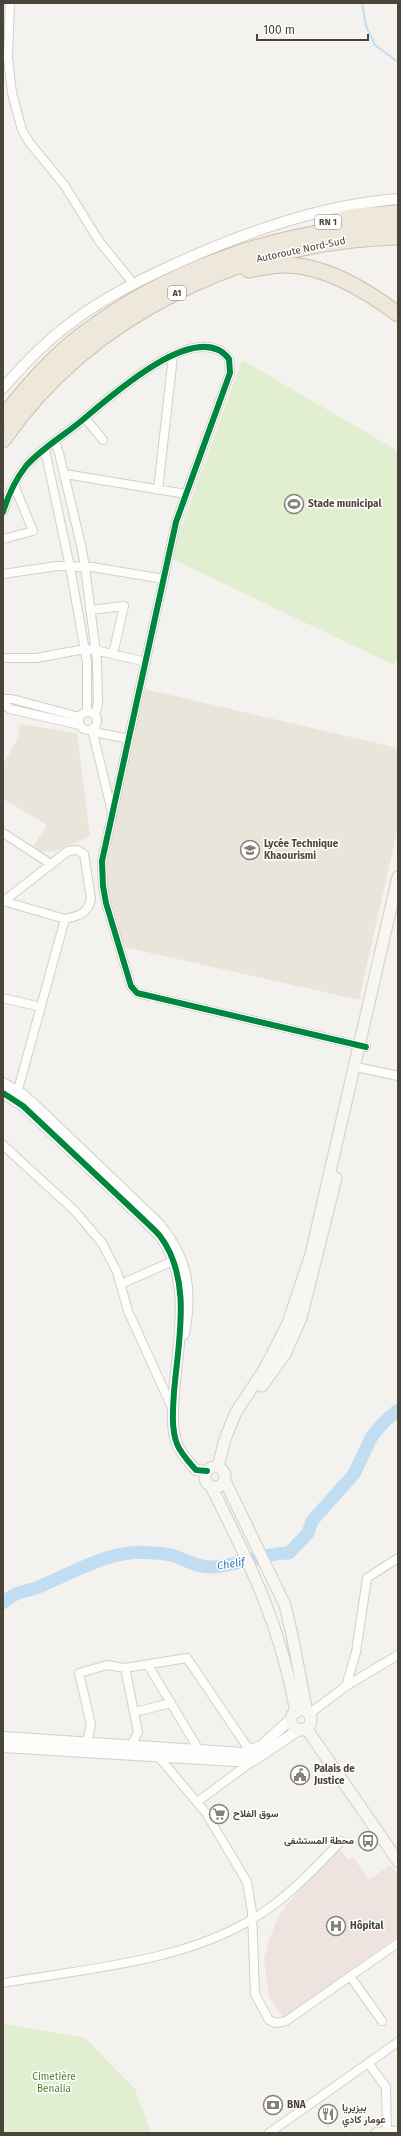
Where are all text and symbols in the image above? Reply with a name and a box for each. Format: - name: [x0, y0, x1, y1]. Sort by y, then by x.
- scale bar: [257, 16, 368, 42]
- text: 100 m: [263, 23, 295, 37]
- road number: RN 1: [315, 215, 341, 229]
- street label: Autoroute Nord-Sud: [255, 235, 347, 265]
- road number: A1: [168, 286, 186, 300]
- sports icon: Stade municipal: [283, 493, 305, 515]
- place label: Stade municipal: [308, 498, 381, 510]
- place label: Lycée Technique Khaourismi: [264, 837, 339, 862]
- school or university icon: Lycée Technique Khaourismi: [239, 839, 261, 861]
- water label: Chelif: [216, 1555, 247, 1573]
- place label: Palais de Justice: [313, 1763, 355, 1787]
- public building icon: Palais de Justice: [289, 1764, 311, 1786]
- supermarket icon: سوق الفلاح: [208, 1803, 230, 1825]
- place label: سوق الفلاح: [233, 1808, 279, 1821]
- bus stop icon: محطة المستشفى: [357, 1830, 379, 1852]
- place label: محطة المستشفى: [284, 1835, 355, 1847]
- hospital icon: Hôpital: [325, 1915, 347, 1937]
- place label: Hôpital: [350, 1920, 383, 1932]
- park label: Cimetière Benalia: [32, 2071, 76, 2095]
- bank icon: BNA: [262, 2094, 284, 2116]
- place label: BNA: [287, 2099, 307, 2111]
- place label: بيزيريا عومار كادي: [342, 2102, 386, 2128]
- restaurant icon: بيزيريا عومار كادي: [317, 2103, 339, 2125]

